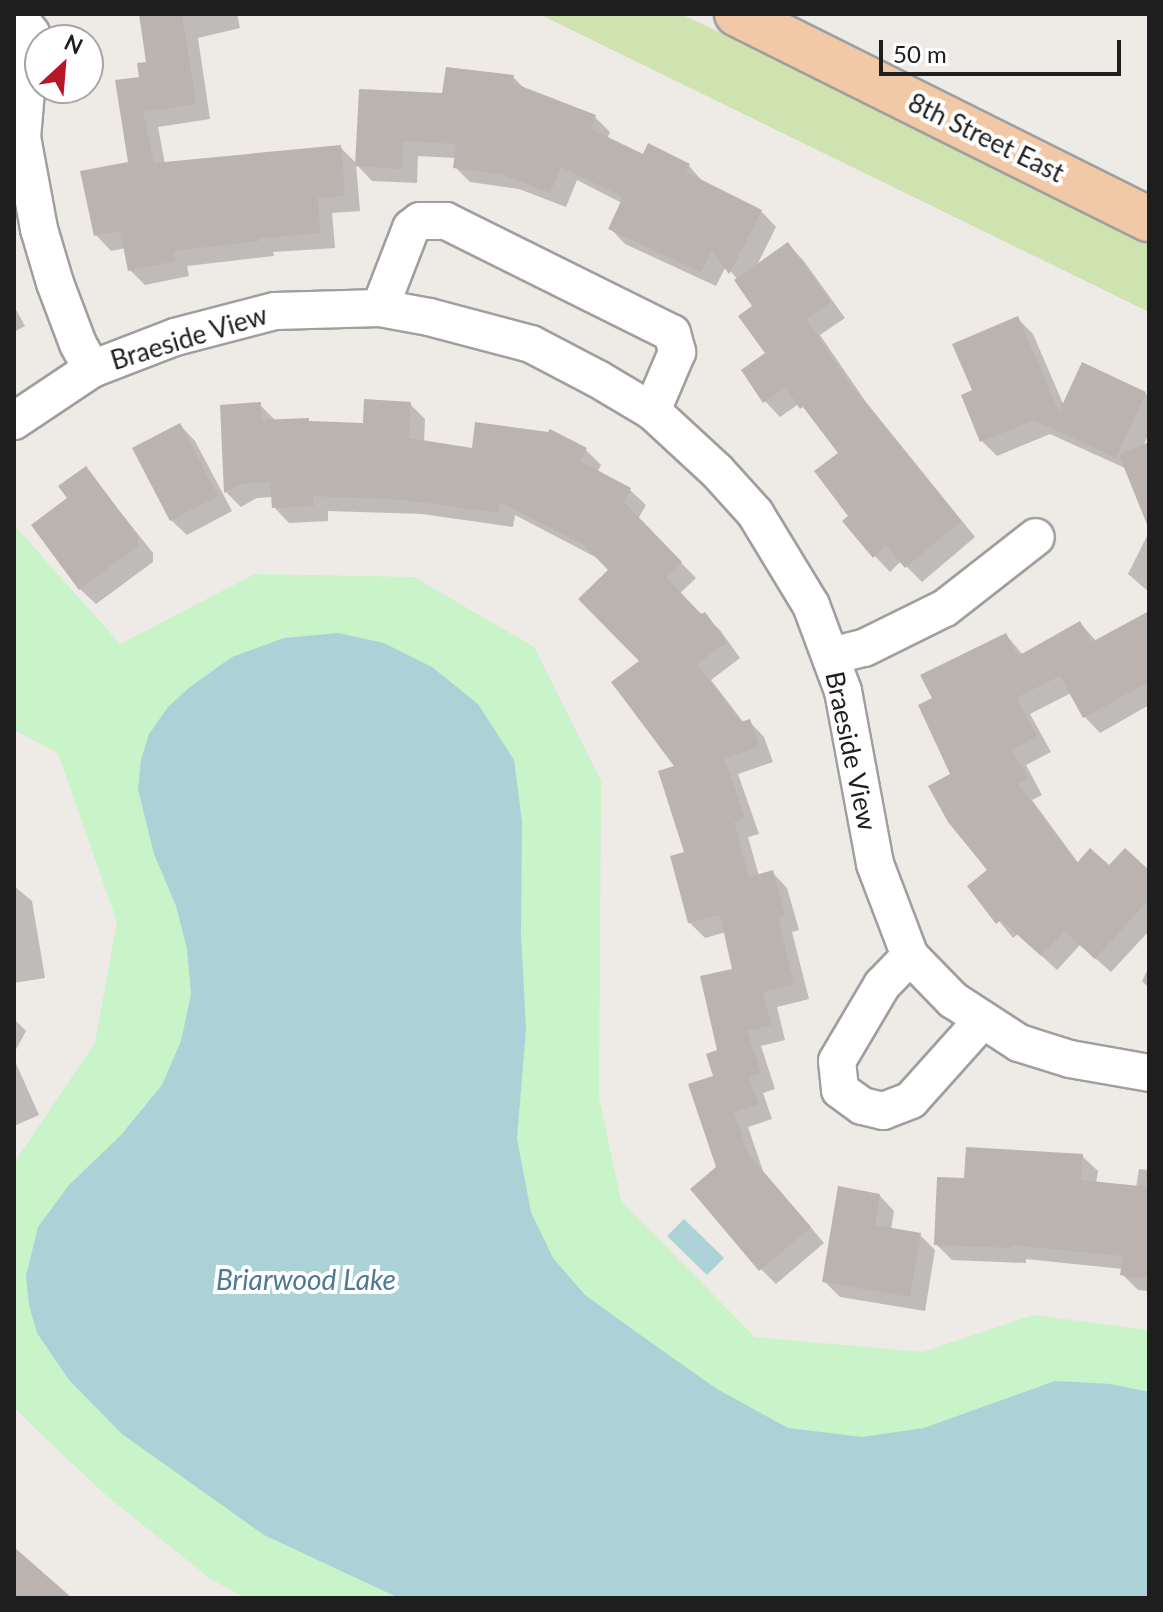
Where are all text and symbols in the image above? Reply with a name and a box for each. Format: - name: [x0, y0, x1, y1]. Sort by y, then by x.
- north arrow: [24, 24, 104, 104]
- scale bar: [883, 24, 1125, 74]
- text: N: [60, 28, 87, 60]
- text: 50 m: [893, 39, 947, 68]
- street label: 8th Street East: [903, 87, 1069, 189]
- street label: Braeside View: [107, 299, 271, 377]
- street label: Braeside View: [819, 668, 883, 834]
- water label: Briarwood Lake: [216, 1262, 396, 1296]

